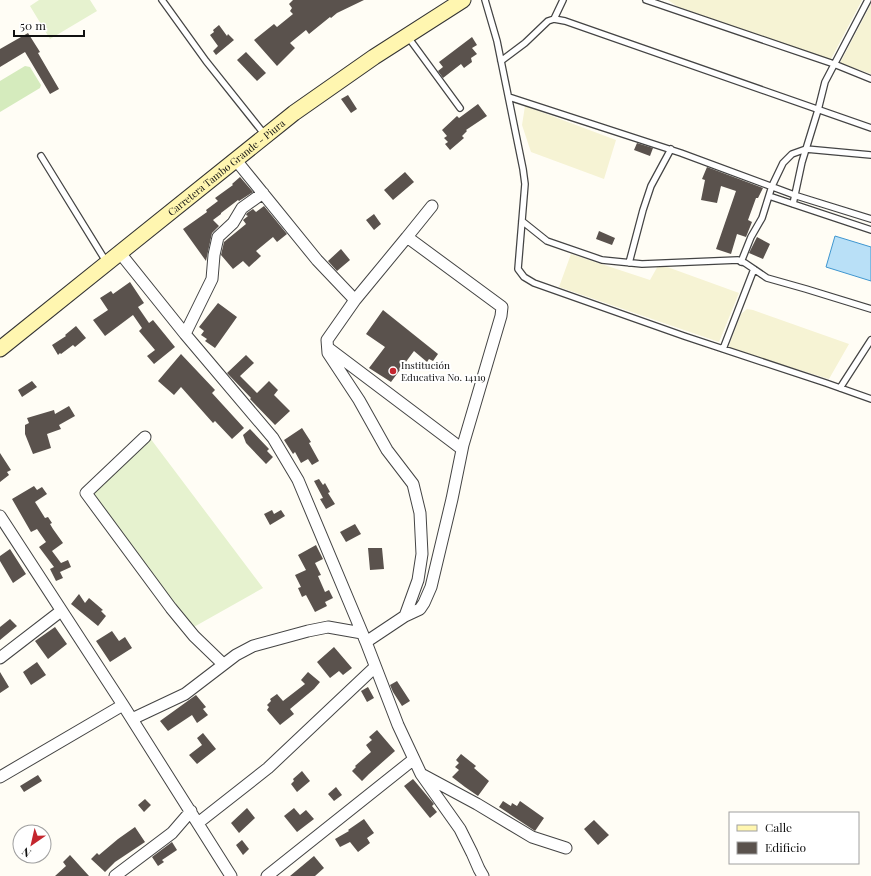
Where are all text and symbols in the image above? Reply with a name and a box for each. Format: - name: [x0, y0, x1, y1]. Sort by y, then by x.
- scale bar: [14, 12, 84, 38]
- text: 50 m: [20, 17, 46, 33]
- street label: Carretera Tambo Grande - Piura: [165, 116, 288, 219]
- place label: Institución Educativa No. 14119: [401, 358, 486, 384]
- marker: Institución Educativa No. 14119: [388, 366, 398, 376]
- legend: [729, 812, 859, 864]
- text: Calle: [765, 819, 792, 835]
- north arrow: [12, 824, 52, 864]
- text: Edificio: [765, 839, 807, 855]
- text: N: [19, 844, 34, 861]

